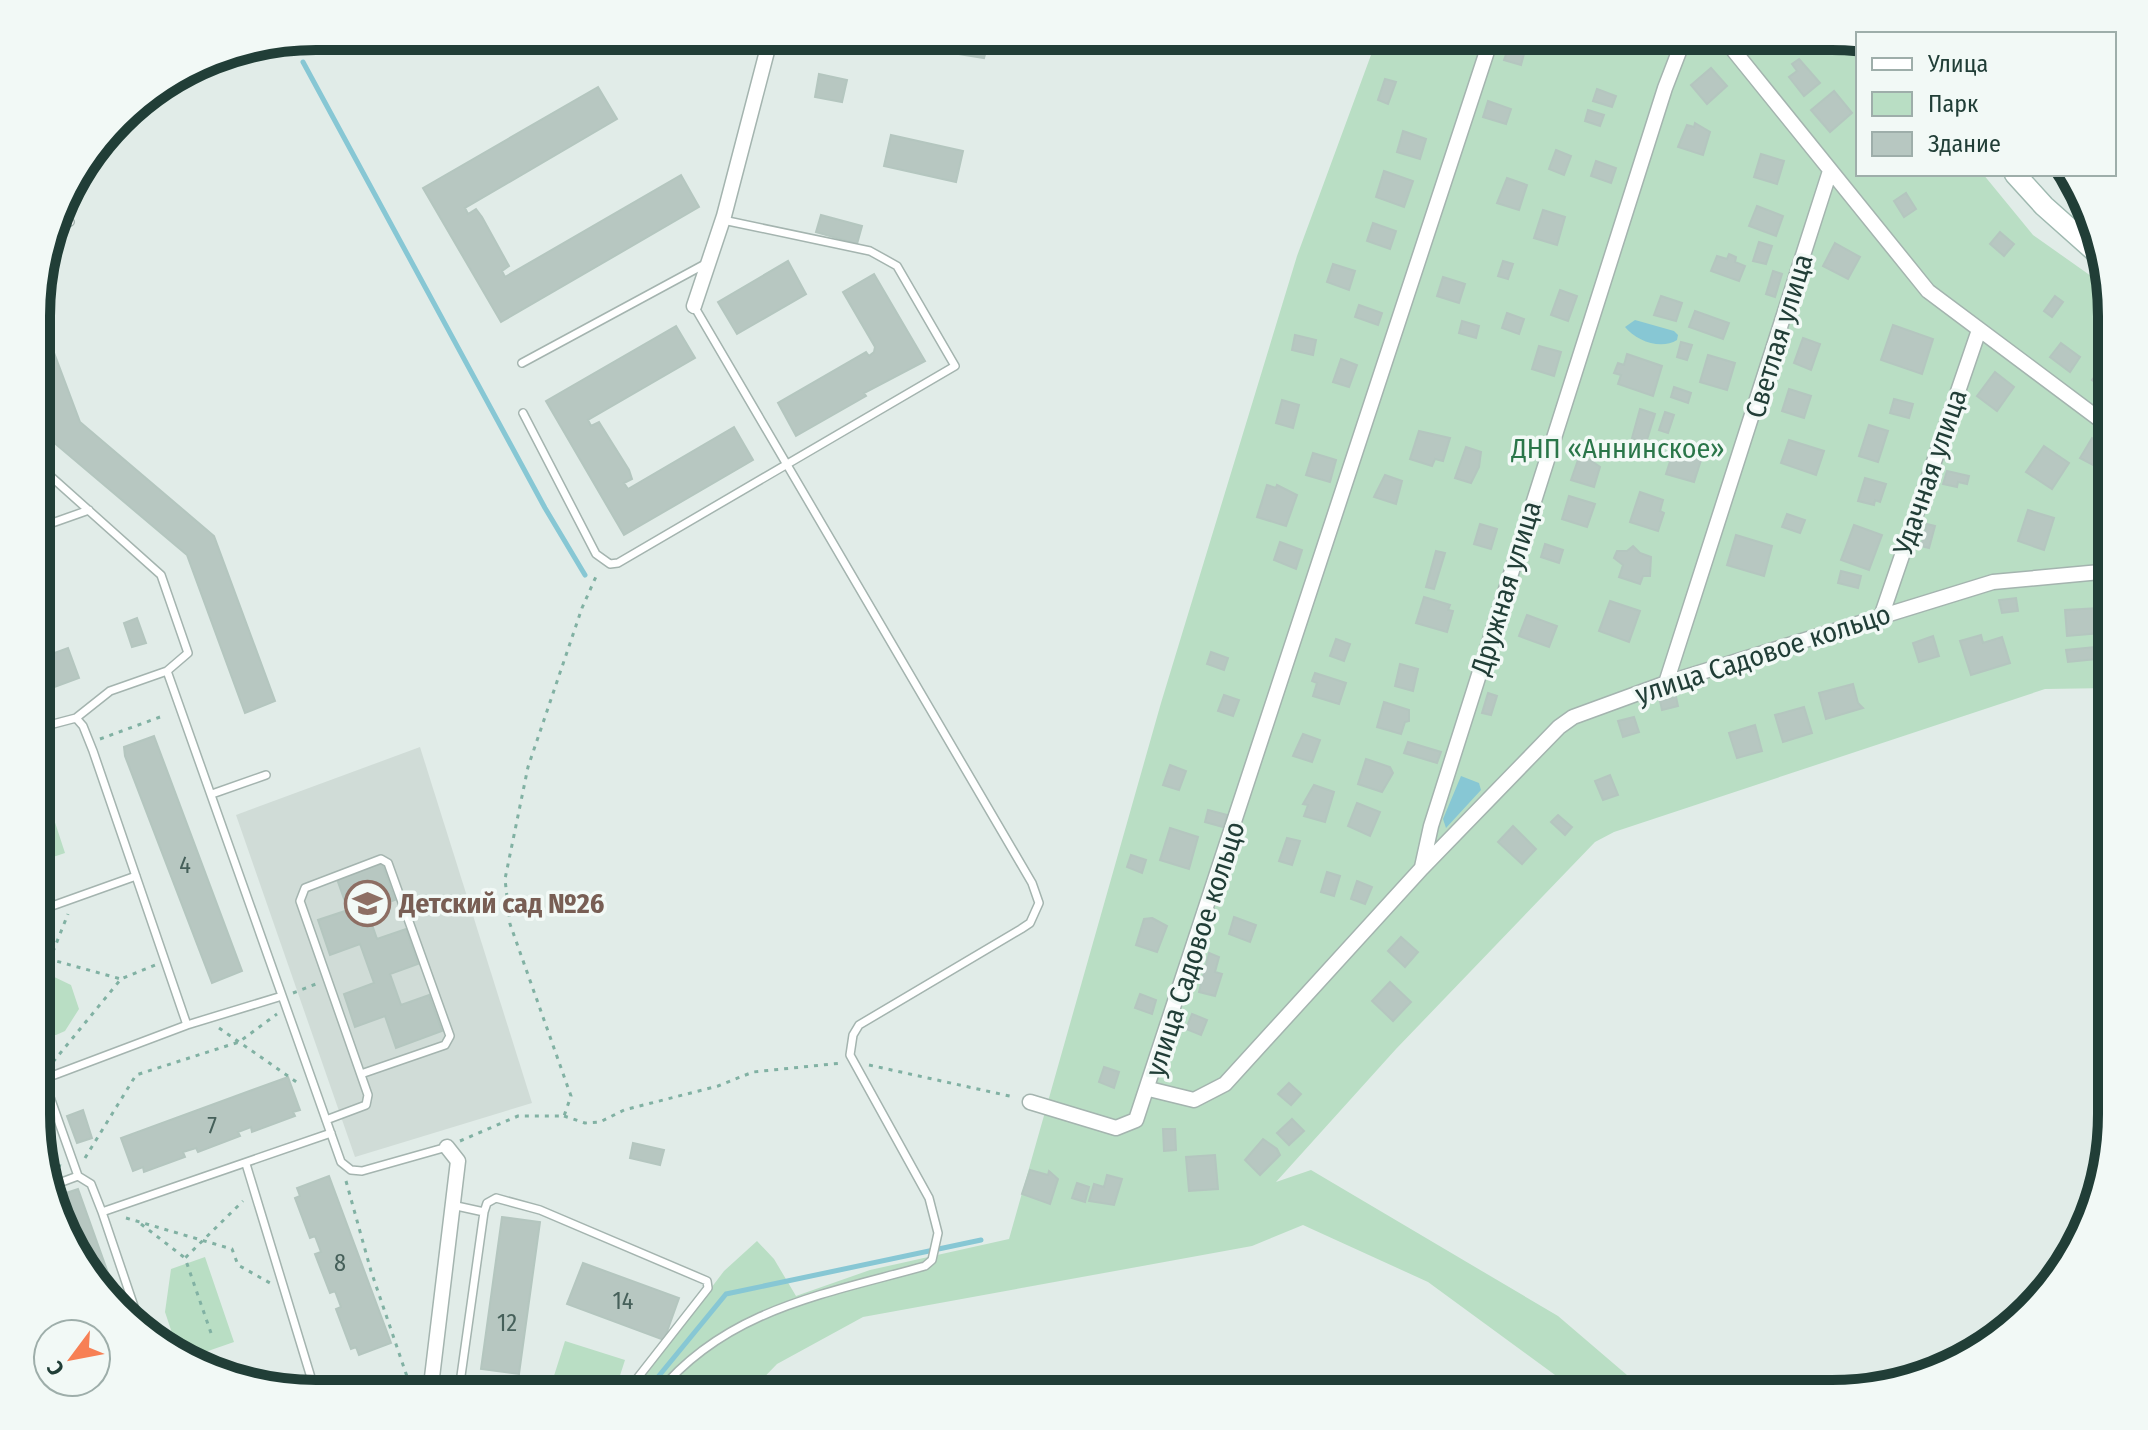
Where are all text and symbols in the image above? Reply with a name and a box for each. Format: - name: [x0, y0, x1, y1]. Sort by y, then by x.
- legend: [1856, 32, 2116, 176]
- text: Улица: [1927, 50, 1988, 78]
- text: Парк: [1928, 90, 1979, 118]
- text: Здание: [1928, 130, 2001, 158]
- street label: Светлая улица: [1738, 250, 1820, 422]
- street label: Удачная улица: [1886, 385, 1974, 560]
- park label: ДНП «Аннинское»: [1510, 432, 1725, 465]
- street label: Дружная улица: [1464, 497, 1548, 680]
- street label: улица Садовое кольцо: [1631, 597, 1895, 711]
- street label: улица Садовое кольцо: [1138, 817, 1252, 1081]
- house number: 4: [179, 851, 191, 879]
- school or university icon: Детский сад №26: [344, 879, 392, 927]
- place label: Детский сад №26: [398, 887, 604, 920]
- house number: 7: [207, 1112, 217, 1140]
- house number: 8: [334, 1249, 346, 1277]
- house number: 14: [613, 1287, 633, 1315]
- house number: 12: [497, 1309, 517, 1337]
- north arrow: [32, 1318, 112, 1398]
- text: С: [41, 1356, 70, 1380]

